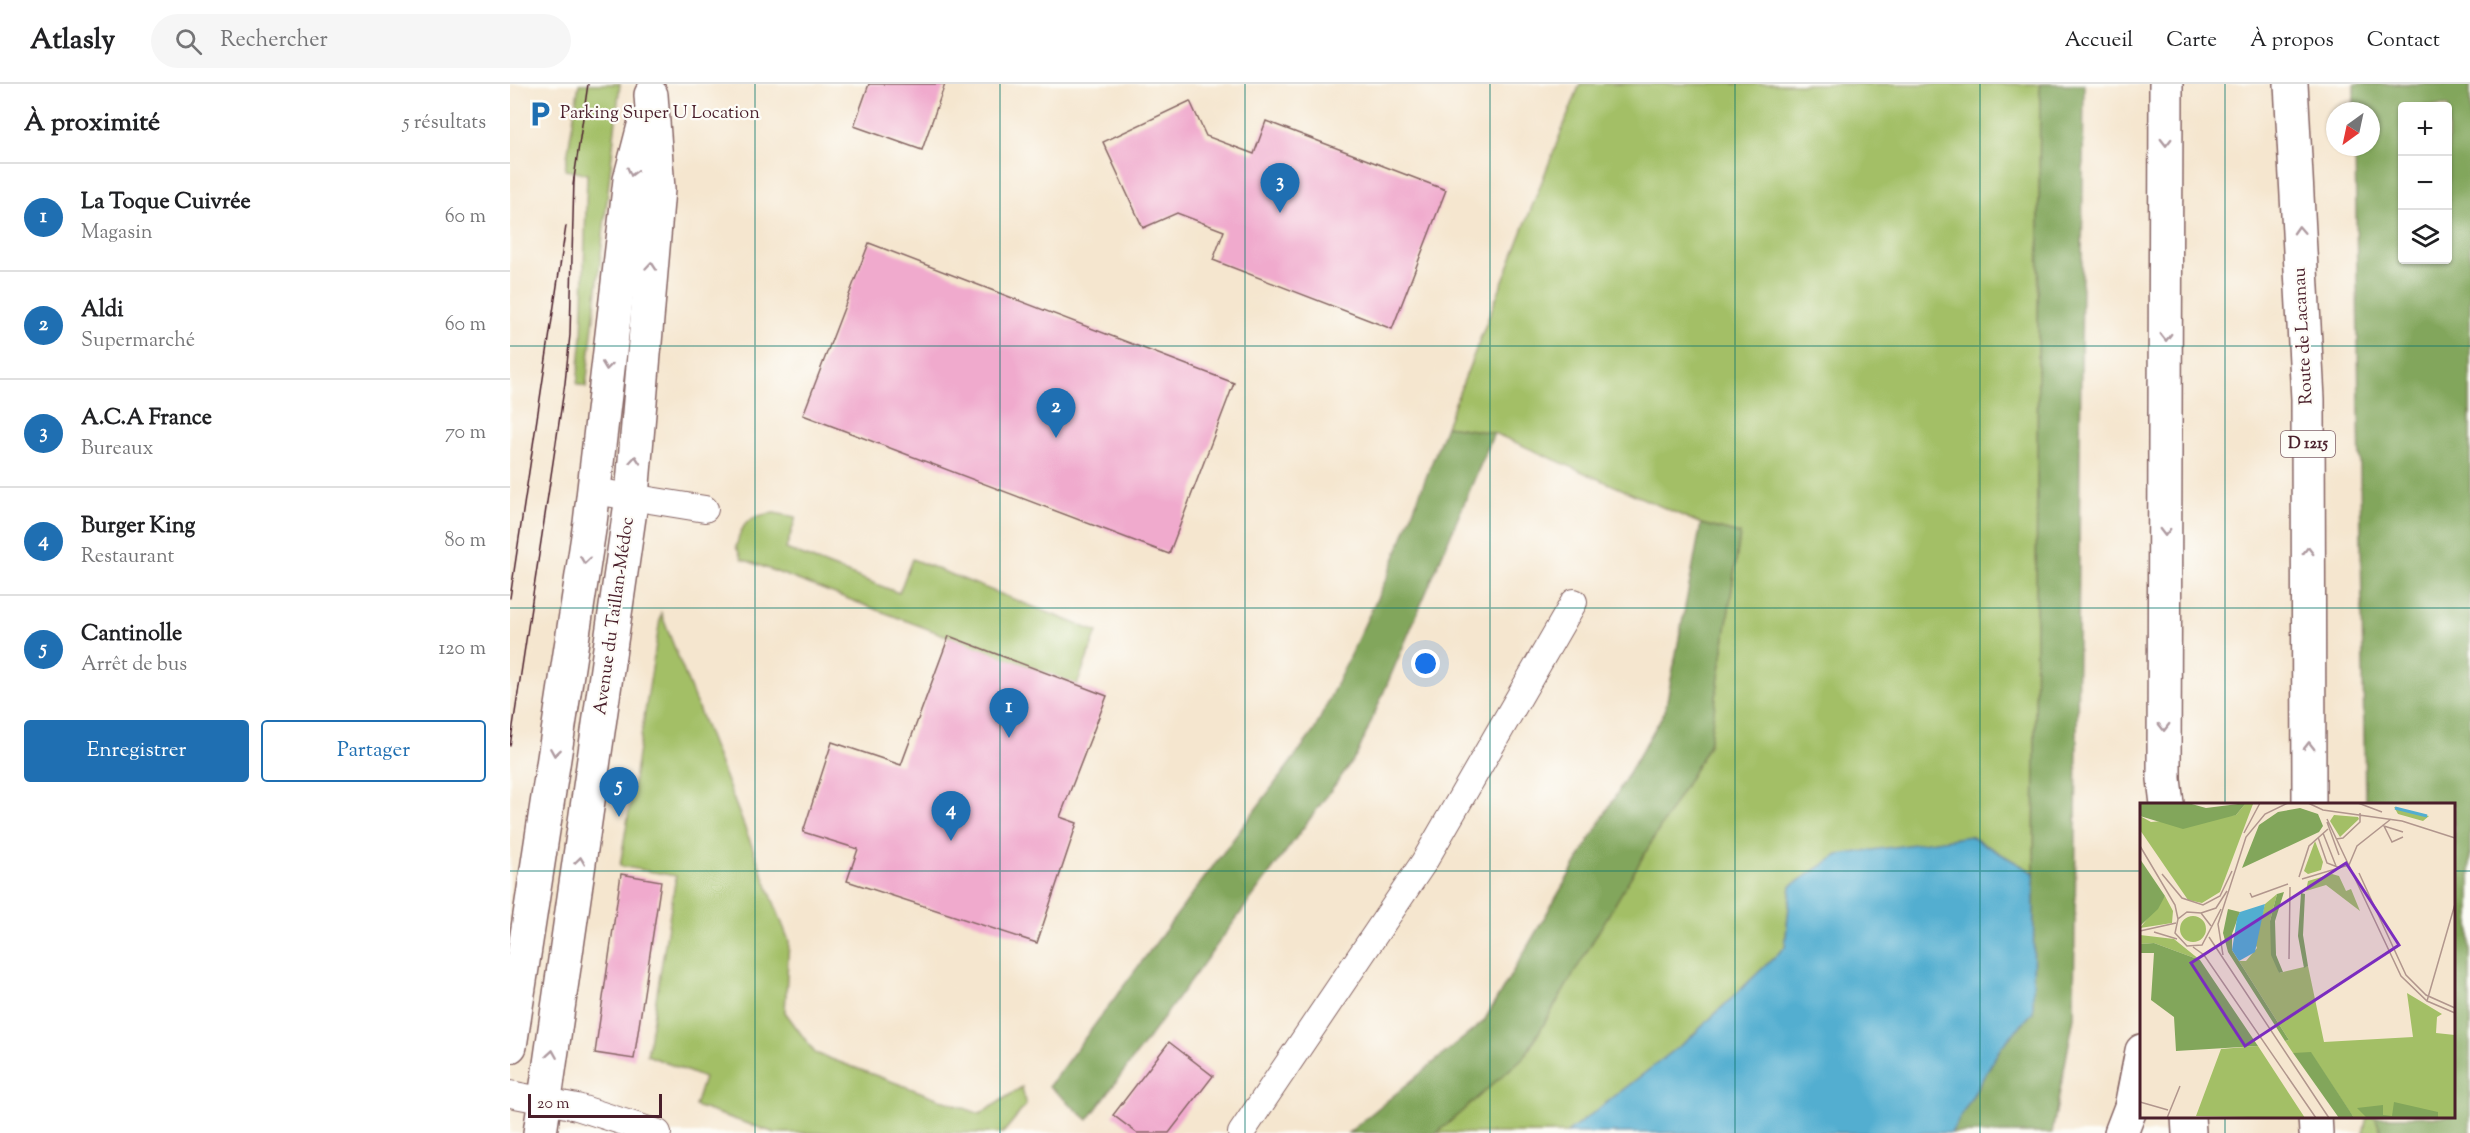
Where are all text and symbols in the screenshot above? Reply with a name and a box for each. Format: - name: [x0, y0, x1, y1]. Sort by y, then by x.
- search box: [151, 14, 571, 68]
- text: Atlasly: [30, 21, 115, 61]
- icon: search: [172, 25, 205, 58]
- text: Rechercher: [220, 25, 328, 57]
- text: Accueil: [2065, 26, 2133, 56]
- text: Carte: [2166, 26, 2217, 56]
- text: À propos: [2250, 26, 2334, 56]
- text: Contact: [2367, 26, 2440, 56]
- parking icon: Parking Super U Location: [525, 99, 555, 129]
- place label: Parking Super U Location: [560, 101, 760, 127]
- north arrow: [2326, 102, 2380, 156]
- map controls: [2398, 102, 2452, 264]
- button: +: [2398, 102, 2452, 156]
- text: À proximité: [24, 105, 160, 142]
- text: 5 résultats: [403, 109, 486, 138]
- one-way arrow: [2160, 138, 2172, 147]
- button: −: [2398, 156, 2452, 210]
- pin: 3: [1260, 164, 1300, 213]
- one-way arrow: [626, 167, 639, 177]
- text: La Toque Cuivrée: [81, 187, 251, 219]
- text: 1: [40, 203, 47, 232]
- text: 60 m: [445, 203, 486, 232]
- button: layers: [2398, 210, 2452, 264]
- text: Magasin: [81, 219, 153, 248]
- one-way arrow: [2292, 226, 2305, 235]
- one-way arrow: [645, 261, 658, 270]
- street label: Route de Lacanau: [2287, 267, 2321, 405]
- text: Aldi: [81, 295, 123, 327]
- text: 2: [39, 311, 48, 340]
- text: 60 m: [445, 311, 486, 340]
- text: Supermarché: [81, 327, 195, 356]
- one-way arrow: [2159, 333, 2172, 342]
- one-way arrow: [602, 361, 614, 370]
- pin: 2: [1036, 388, 1076, 438]
- text: A.C.A France: [81, 403, 212, 435]
- text: 3: [39, 419, 48, 448]
- text: 70 m: [445, 419, 486, 448]
- road number: D 1215: [2281, 431, 2335, 457]
- text: Bureaux: [81, 435, 153, 464]
- one-way arrow: [628, 456, 641, 465]
- text: Burger King: [81, 511, 195, 543]
- street label: Avenue du Taillan-Médoc: [588, 515, 642, 717]
- text: 4: [38, 527, 49, 556]
- text: 80 m: [445, 527, 486, 556]
- one-way arrow: [2159, 528, 2171, 537]
- text: Restaurant: [81, 543, 174, 572]
- one-way arrow: [2302, 547, 2314, 556]
- one-way arrow: [580, 555, 592, 564]
- text: Cantinolle: [81, 619, 182, 651]
- text: 5: [40, 635, 47, 664]
- text: 120 m: [438, 635, 486, 664]
- your location: [1411, 649, 1440, 678]
- text: Arrêt de bus: [81, 651, 187, 680]
- pin: 1: [990, 688, 1028, 738]
- button: Enregistrer: [24, 720, 249, 782]
- button: Partager: [261, 720, 486, 782]
- one-way arrow: [2158, 723, 2170, 732]
- one-way arrow: [2303, 742, 2315, 751]
- one-way arrow: [550, 748, 562, 757]
- pin: 5: [600, 768, 638, 817]
- pin: 4: [932, 792, 970, 841]
- inset map: [2140, 803, 2455, 1118]
- one-way arrow: [573, 857, 585, 866]
- one-way arrow: [545, 1050, 557, 1059]
- scale bar: [528, 1091, 662, 1118]
- text: 20 m: [537, 1093, 570, 1116]

